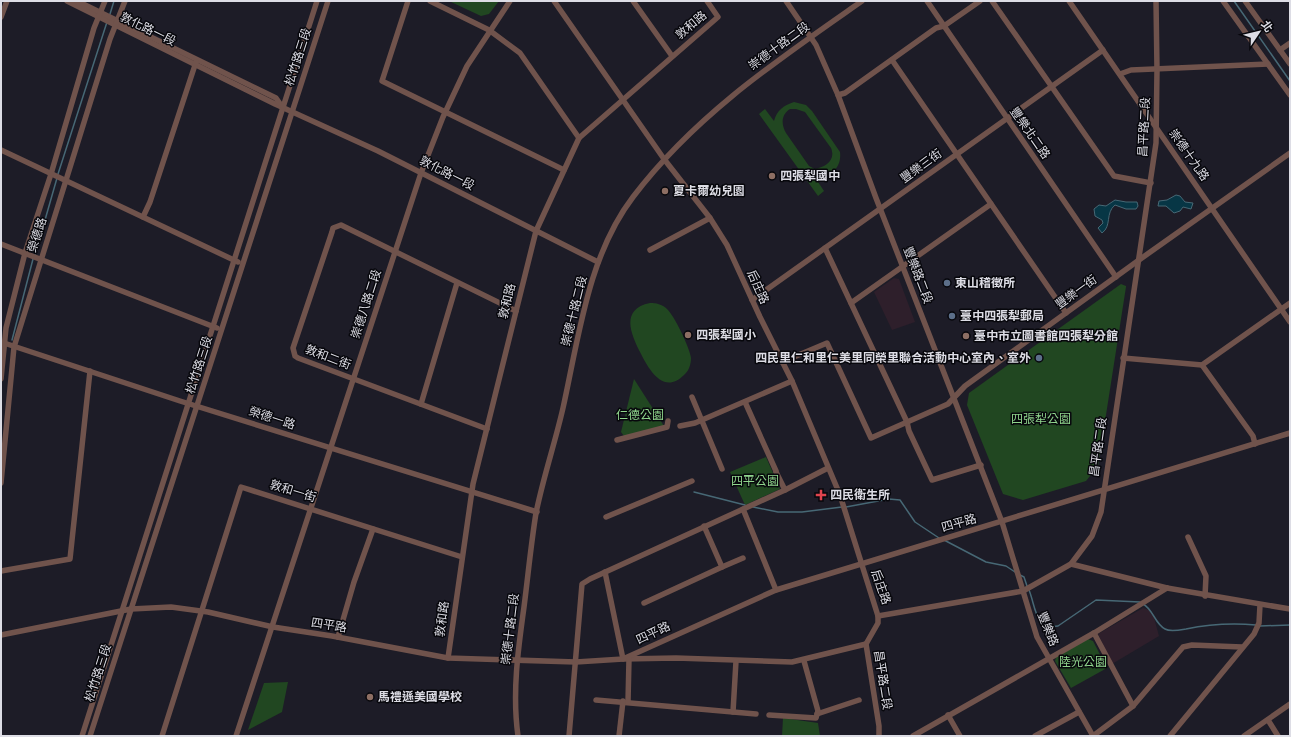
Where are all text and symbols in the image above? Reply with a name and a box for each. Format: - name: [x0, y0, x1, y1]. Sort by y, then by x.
- street label: 敦和路: [672, 7, 709, 42]
- street label: 敦化路一段: [118, 9, 178, 48]
- north arrow: [1239, 12, 1279, 52]
- street label: 崇德十路二段: [745, 18, 812, 73]
- text: 北: [1258, 18, 1276, 35]
- street label: 松竹路三段: [281, 26, 314, 88]
- street label: 昌平路二段: [1134, 97, 1153, 157]
- street label: 豐樂北二路: [1007, 104, 1054, 162]
- street label: 崇德十九路: [1166, 126, 1213, 184]
- street label: 豐樂三街: [897, 145, 945, 186]
- street label: 敦化路一段: [417, 152, 477, 193]
- place label: 四張犁國中: [780, 168, 840, 183]
- marker: 四張犁國中: [767, 171, 777, 181]
- place label: 夏卡爾幼兒園: [673, 183, 745, 198]
- marker: 夏卡爾幼兒園: [660, 186, 670, 196]
- street label: 榮德路: [24, 215, 49, 254]
- street label: 豐樂路二段: [901, 244, 936, 306]
- street label: 崇德八路二段: [347, 267, 384, 340]
- street label: 后庄路: [744, 267, 773, 306]
- street label: 豐樂一街: [1052, 271, 1100, 312]
- street label: 崇德十路二段: [558, 274, 590, 348]
- place label: 東山稽徵所: [955, 275, 1015, 290]
- marker: 東山稽徵所: [942, 278, 952, 288]
- street label: 敦和路: [495, 282, 518, 320]
- place label: 臺中四張犁郵局: [960, 308, 1044, 323]
- marker: 臺中四張犁郵局: [947, 311, 957, 321]
- place label: 四張犁國小: [696, 327, 756, 342]
- place label: 臺中市立圖書館四張犁分館: [974, 328, 1118, 343]
- marker: 四張犁國小: [683, 330, 693, 340]
- marker: 臺中市立圖書館四張犁分館: [961, 331, 971, 341]
- street label: 松竹路三段: [182, 334, 215, 396]
- street label: 敦和二街: [303, 341, 353, 372]
- place label: 四民里仁和里仁美里同榮里聯合活動中心室內、室外: [755, 350, 1031, 365]
- marker: 四民里仁和里仁美里同榮里聯合活動中心室內、室外: [1034, 353, 1044, 363]
- street label: 榮德一路: [247, 403, 297, 432]
- park label: 仁德公園: [616, 407, 664, 422]
- park label: 四張犁公園: [1011, 411, 1071, 426]
- street label: 昌平路二段: [1086, 416, 1109, 478]
- park label: 四平公園: [731, 473, 779, 488]
- street label: 敦和一街: [268, 476, 318, 505]
- place label: 四民衛生所: [830, 487, 890, 502]
- marker: 四民衛生所: [815, 489, 827, 501]
- street label: 四平路: [939, 510, 978, 535]
- street label: 后庄路: [869, 567, 894, 606]
- street label: 崇德十路二段: [498, 592, 521, 666]
- street label: 敦和路: [432, 600, 451, 638]
- street label: 豐樂路: [1035, 609, 1062, 648]
- street label: 四平路: [310, 614, 348, 635]
- street label: 四平路: [633, 618, 672, 647]
- street label: 松竹路三段: [81, 642, 114, 704]
- street label: 昌平路二段: [871, 649, 896, 711]
- park label: 陸光公園: [1059, 654, 1107, 669]
- place label: 馬禮遜美國學校: [378, 689, 462, 704]
- marker: 馬禮遜美國學校: [365, 692, 375, 702]

